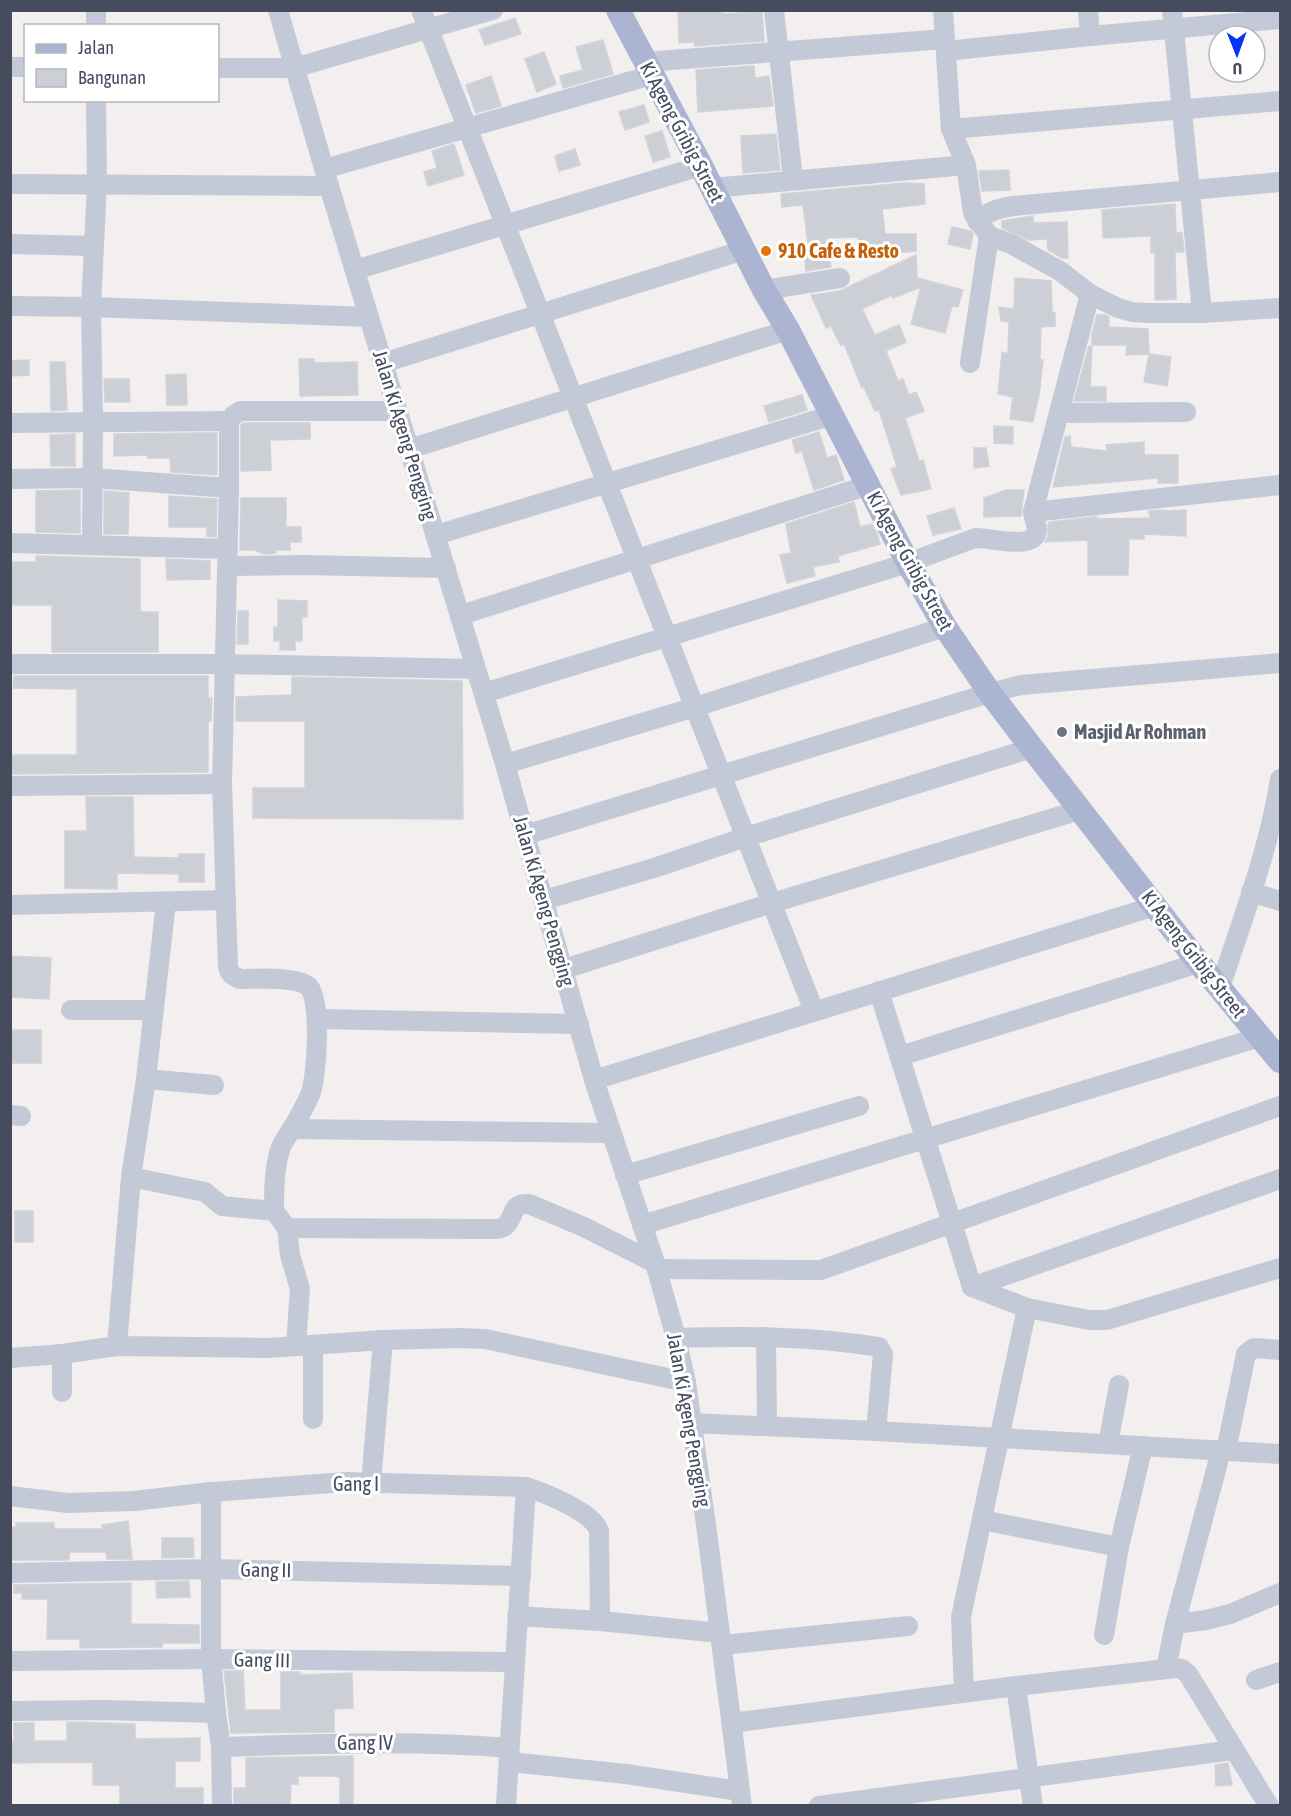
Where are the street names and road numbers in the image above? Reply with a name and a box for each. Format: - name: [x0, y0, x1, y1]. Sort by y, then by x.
- street label: Ki Ageng Gribig Street: [636, 58, 729, 206]
- street label: Jalan Ki Ageng Pengging: [369, 347, 442, 523]
- street label: Ki Ageng Gribig Street: [863, 487, 958, 635]
- street label: Jalan Ki Ageng Pengging: [509, 813, 580, 989]
- street label: Ki Ageng Gribig Street: [1137, 885, 1252, 1022]
- street label: Jalan Ki Ageng Pengging: [663, 1331, 716, 1509]
- street label: Gang I: [333, 1472, 379, 1495]
- street label: Gang II: [240, 1558, 292, 1581]
- street label: Gang III: [234, 1648, 290, 1671]
- street label: Gang IV: [337, 1731, 393, 1754]

